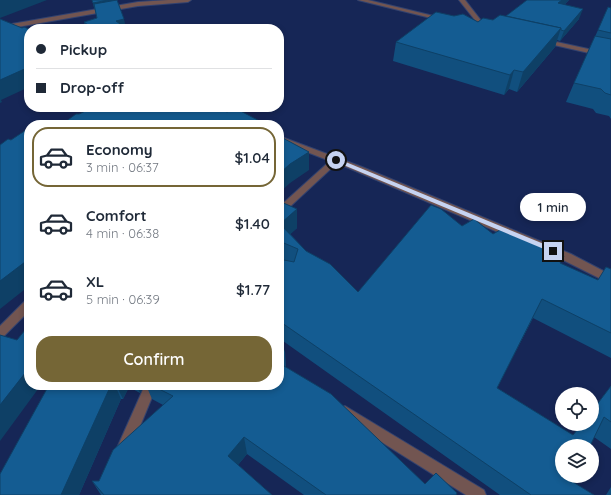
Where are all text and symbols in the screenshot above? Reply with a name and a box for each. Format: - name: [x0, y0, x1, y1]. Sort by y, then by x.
- text: Pickup: [60, 40, 107, 59]
- text: Drop-off: [60, 78, 124, 97]
- icon: car: [38, 139, 74, 175]
- text: Economy: [86, 140, 153, 159]
- text: $1.04: [234, 148, 270, 167]
- route start: [327, 151, 345, 169]
- text: 3 min · 06:37: [86, 159, 159, 175]
- callout: 1 min: [520, 193, 586, 221]
- text: 1 min: [537, 199, 569, 215]
- icon: car: [38, 205, 74, 241]
- text: Comfort: [86, 206, 147, 225]
- text: $1.40: [235, 214, 270, 233]
- text: 4 min · 06:38: [86, 225, 159, 241]
- route end: [544, 242, 562, 260]
- icon: car: [38, 271, 74, 307]
- text: XL: [86, 272, 104, 291]
- text: $1.77: [236, 280, 270, 299]
- text: 5 min · 06:39: [86, 291, 160, 307]
- button: Confirm: [36, 336, 272, 382]
- map controls: [555, 387, 599, 483]
- button: locate: [555, 387, 599, 431]
- button: layers: [555, 439, 599, 483]

